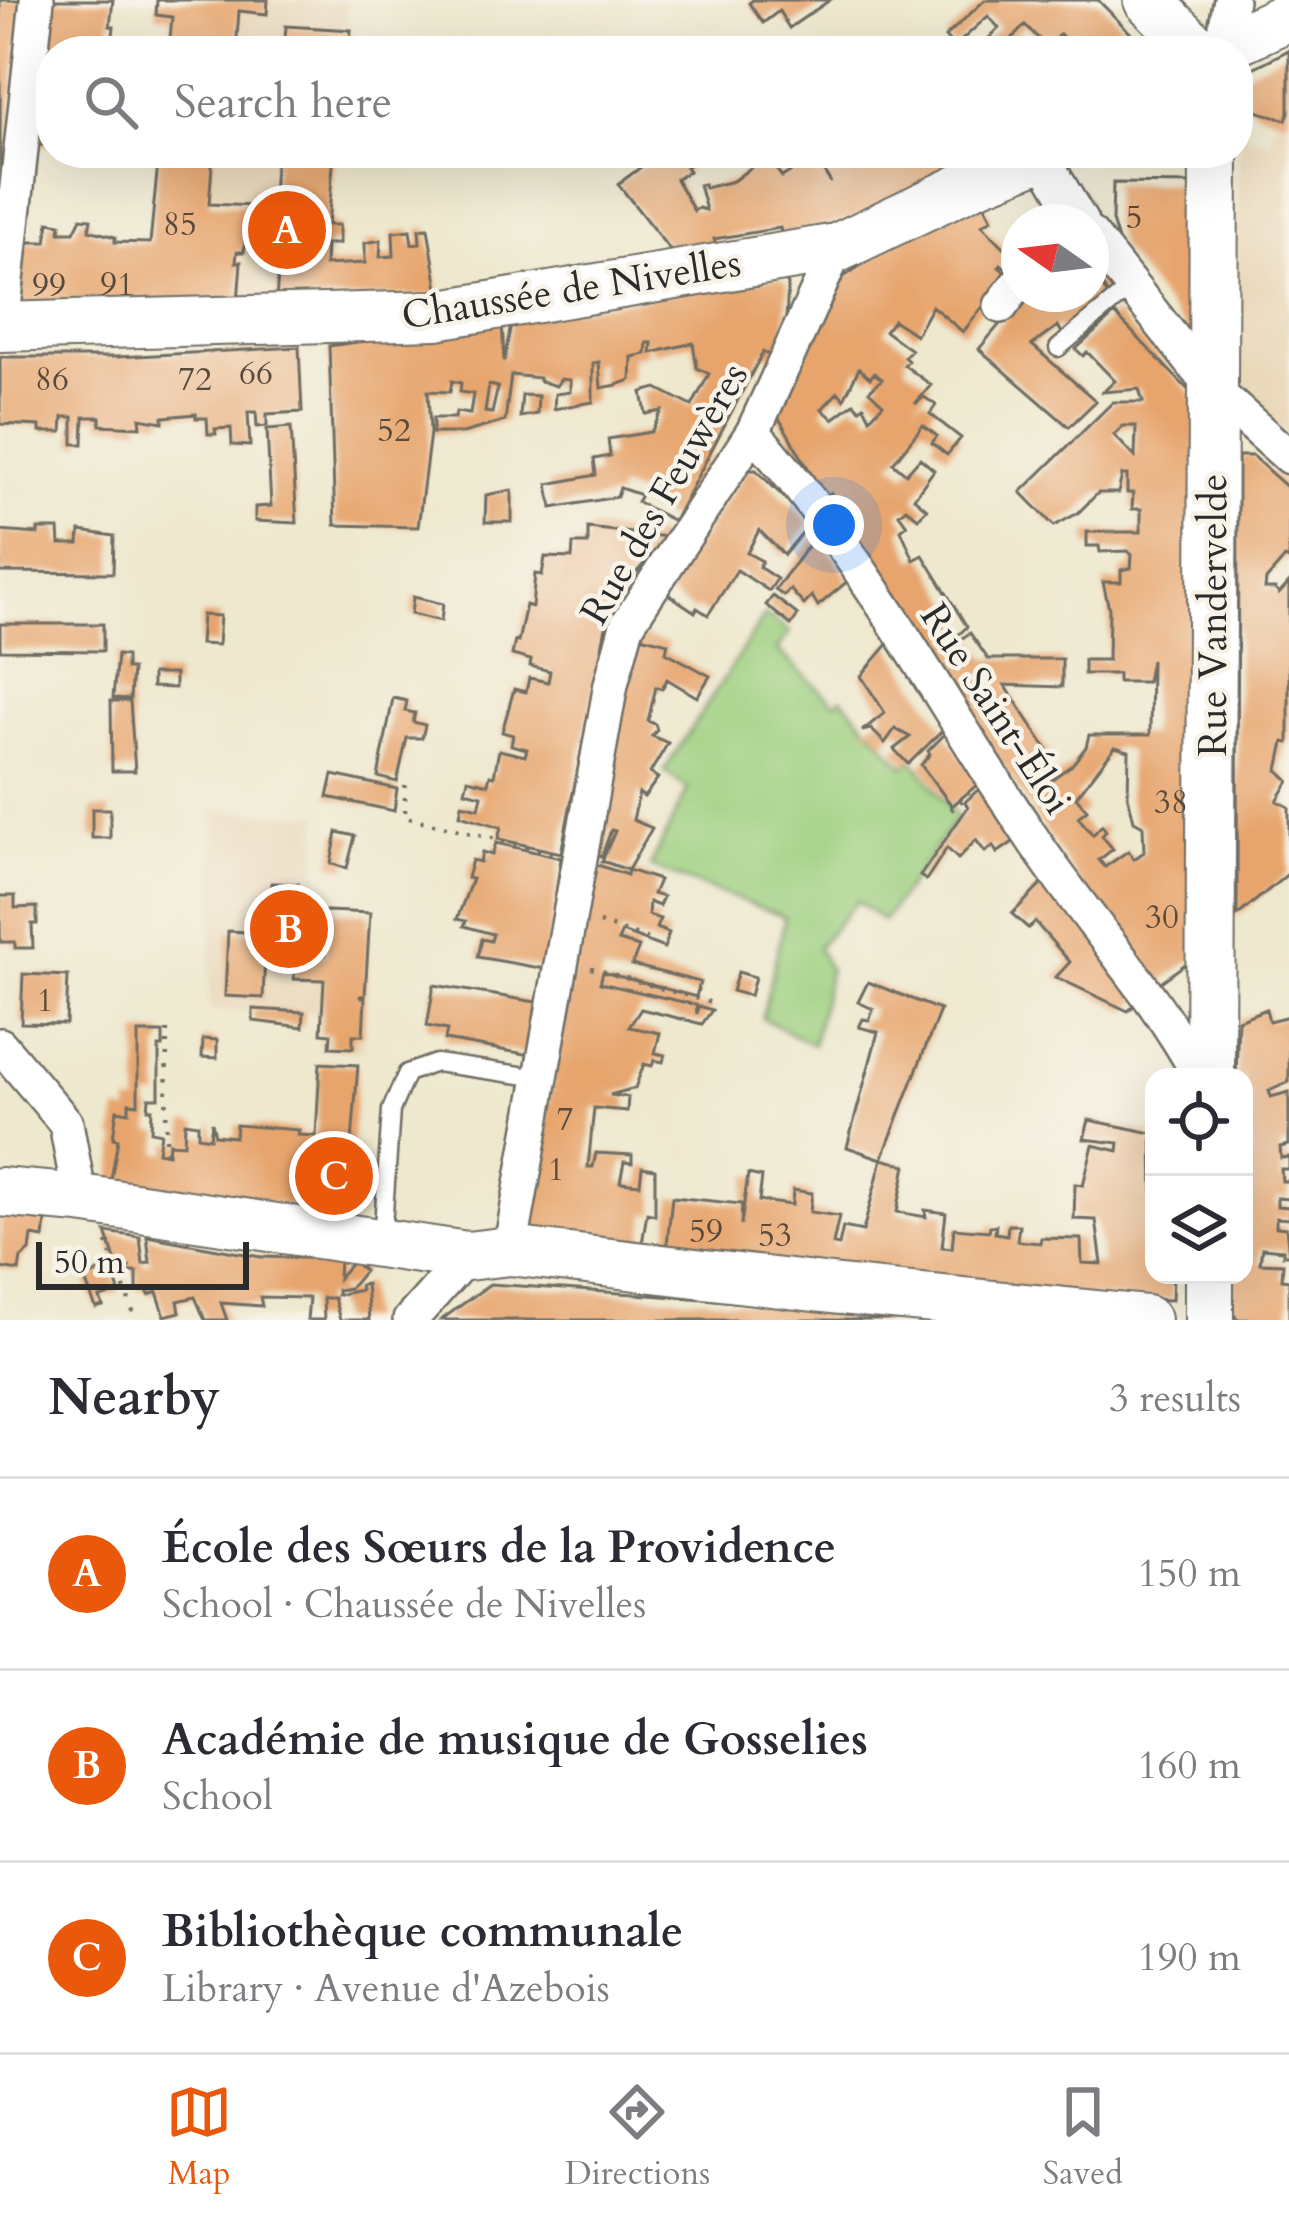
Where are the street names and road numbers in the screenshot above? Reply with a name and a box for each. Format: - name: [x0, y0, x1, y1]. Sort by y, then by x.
- street label: Chaussée de Nivelles: [398, 237, 745, 342]
- street label: Rue des Feuwères: [568, 353, 761, 634]
- street label: Rue Vandervelde: [1187, 474, 1240, 756]
- street label: Rue Saint-Éloi: [908, 593, 1084, 825]

